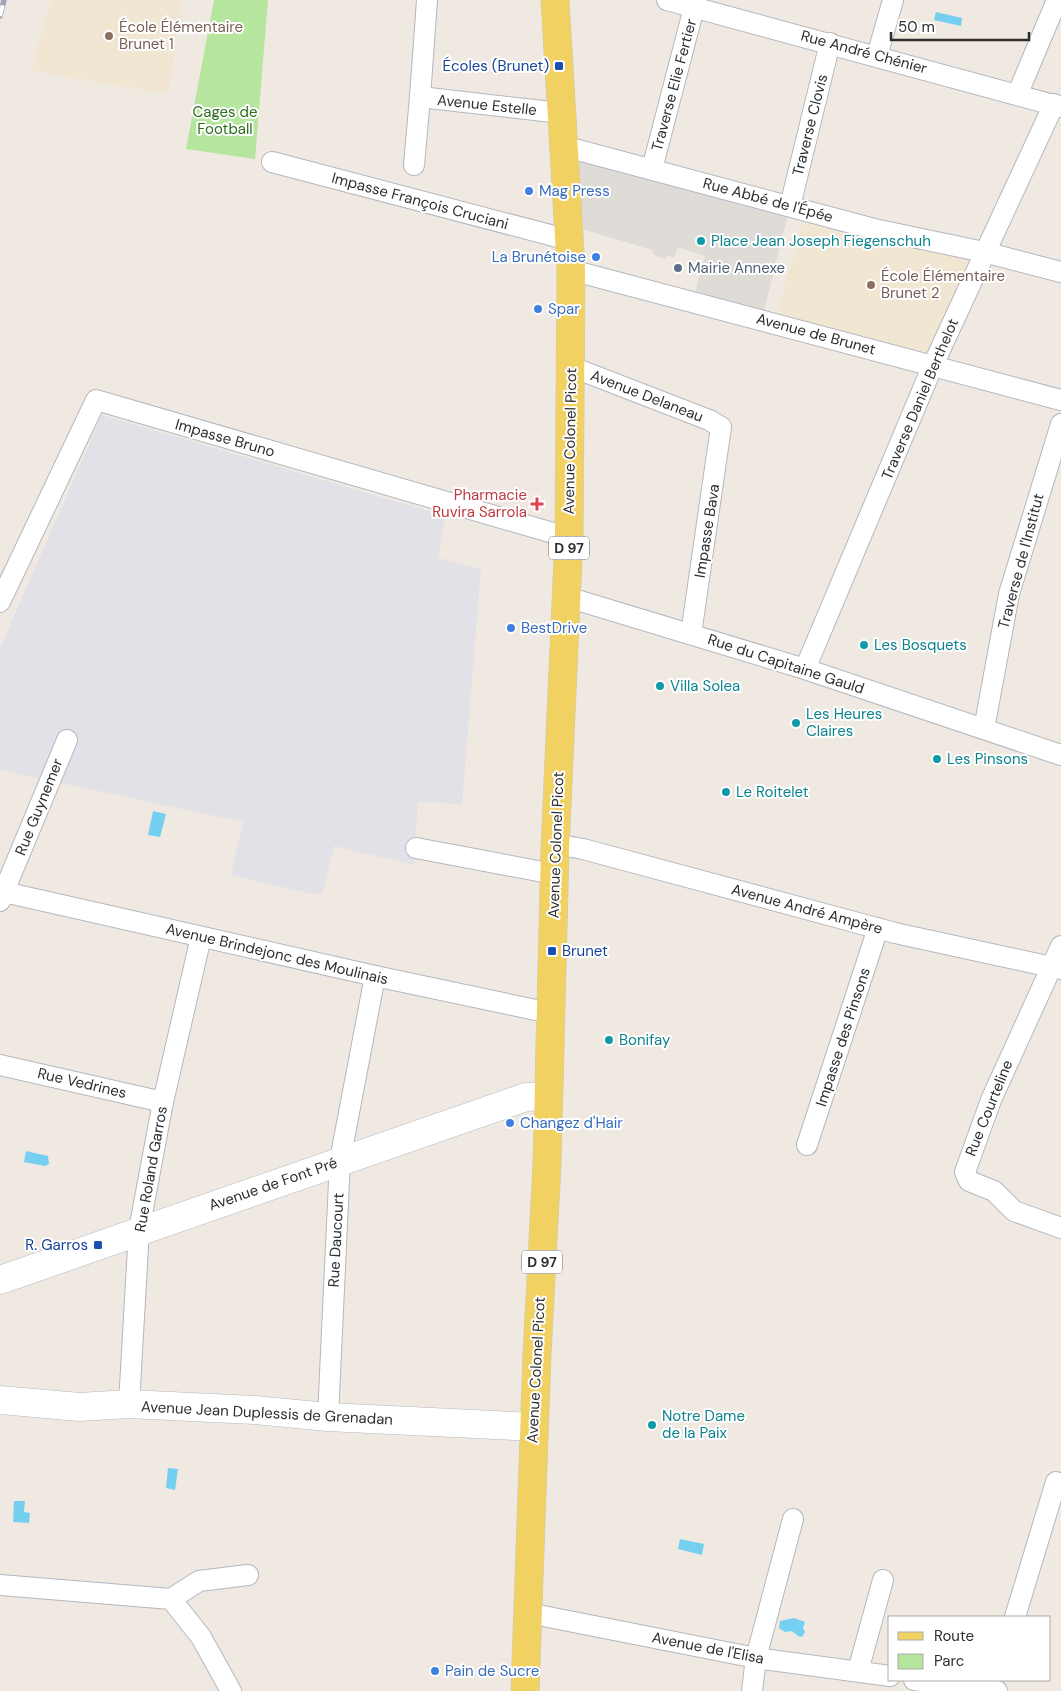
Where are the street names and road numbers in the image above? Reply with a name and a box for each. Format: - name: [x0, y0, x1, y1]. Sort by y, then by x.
- street label: Traverse Elie Fertier: [647, 16, 701, 153]
- street label: Rue André Chénier: [799, 26, 930, 79]
- street label: Traverse Clovis: [788, 72, 832, 178]
- street label: Avenue Estelle: [436, 90, 538, 120]
- street label: Impasse François Cruciani: [329, 168, 511, 234]
- street label: Rue Abbé de l'Épée: [701, 173, 835, 227]
- street label: Avenue de Brunet: [754, 308, 878, 360]
- street label: Traverse Daniel Berthelot: [877, 315, 963, 483]
- street label: Avenue Delaneau: [588, 365, 706, 427]
- street label: Avenue Colonel Picot: [559, 367, 581, 514]
- street label: Impasse Bruno: [173, 414, 277, 462]
- street label: Impasse Bava: [690, 483, 724, 579]
- street label: Traverse de l'Institut: [993, 491, 1049, 631]
- road number: D 97: [549, 536, 589, 560]
- street label: Rue du Capitaine Gauld: [705, 629, 867, 699]
- street label: Rue Guynemer: [10, 755, 68, 858]
- street label: Avenue Colonel Picot: [543, 771, 569, 919]
- street label: Avenue André Ampère: [729, 879, 885, 939]
- street label: Avenue Brindejonc des Moulinais: [164, 919, 390, 989]
- street label: Impasse des Pinsons: [811, 965, 875, 1109]
- street label: Rue Courteline: [961, 1057, 1017, 1159]
- street label: Rue Vedrines: [36, 1063, 128, 1103]
- street label: Rue Roland Garros: [130, 1104, 172, 1234]
- street label: Avenue de Font Pré: [206, 1153, 340, 1215]
- street label: Rue Daucourt: [324, 1192, 348, 1288]
- road number: D 97: [522, 1250, 562, 1274]
- street label: Avenue Colonel Picot: [522, 1296, 550, 1444]
- street label: Avenue Jean Duplessis de Grenadan: [141, 1396, 393, 1430]
- street label: Avenue de l'Elisa: [650, 1627, 766, 1669]

